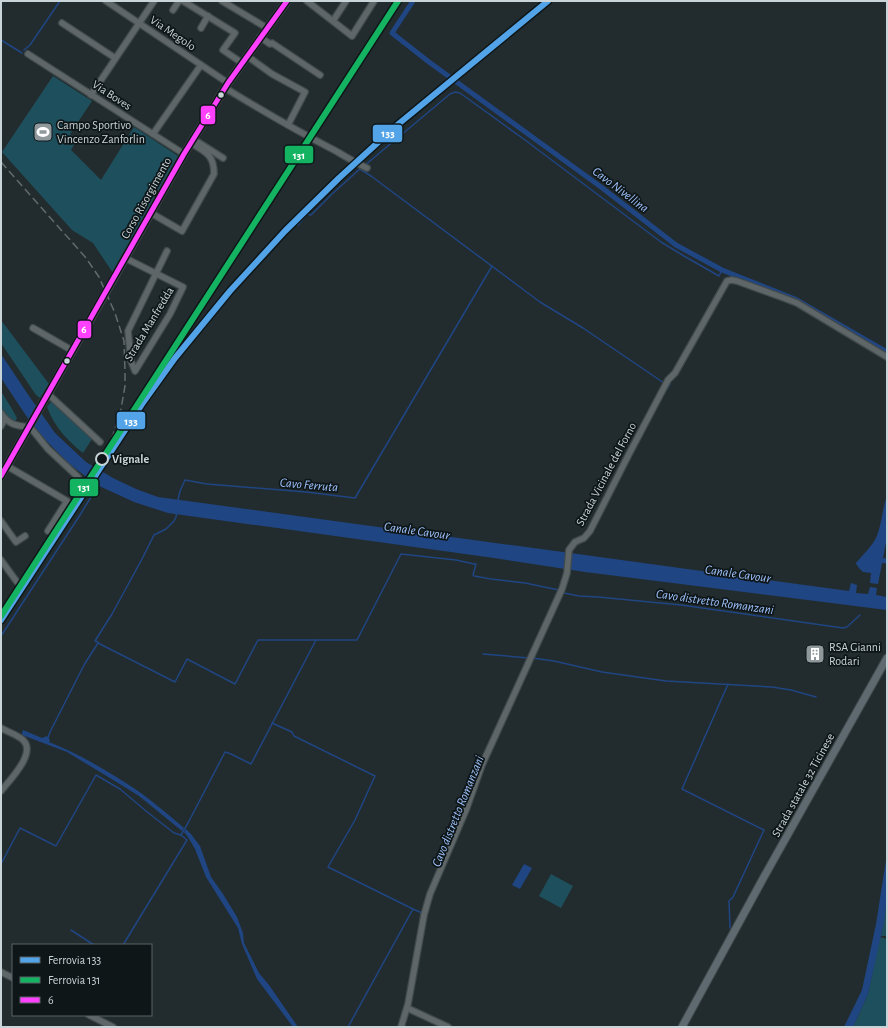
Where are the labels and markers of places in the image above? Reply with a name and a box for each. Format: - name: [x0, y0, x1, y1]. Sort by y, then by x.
- unlabelled marker: [216, 90, 226, 100]
- place label: Campo Sportivo Vincenzo Zanforlin: [57, 119, 145, 145]
- sports icon: Campo Sportivo Vincenzo Zanforlin: [32, 121, 54, 143]
- unlabelled marker: [62, 356, 72, 366]
- marker: Vignale: [95, 452, 109, 466]
- place label: Vignale: [112, 453, 149, 465]
- place label: RSA Gianni Rodari: [829, 641, 881, 667]
- building icon: RSA Gianni Rodari: [804, 643, 826, 665]

